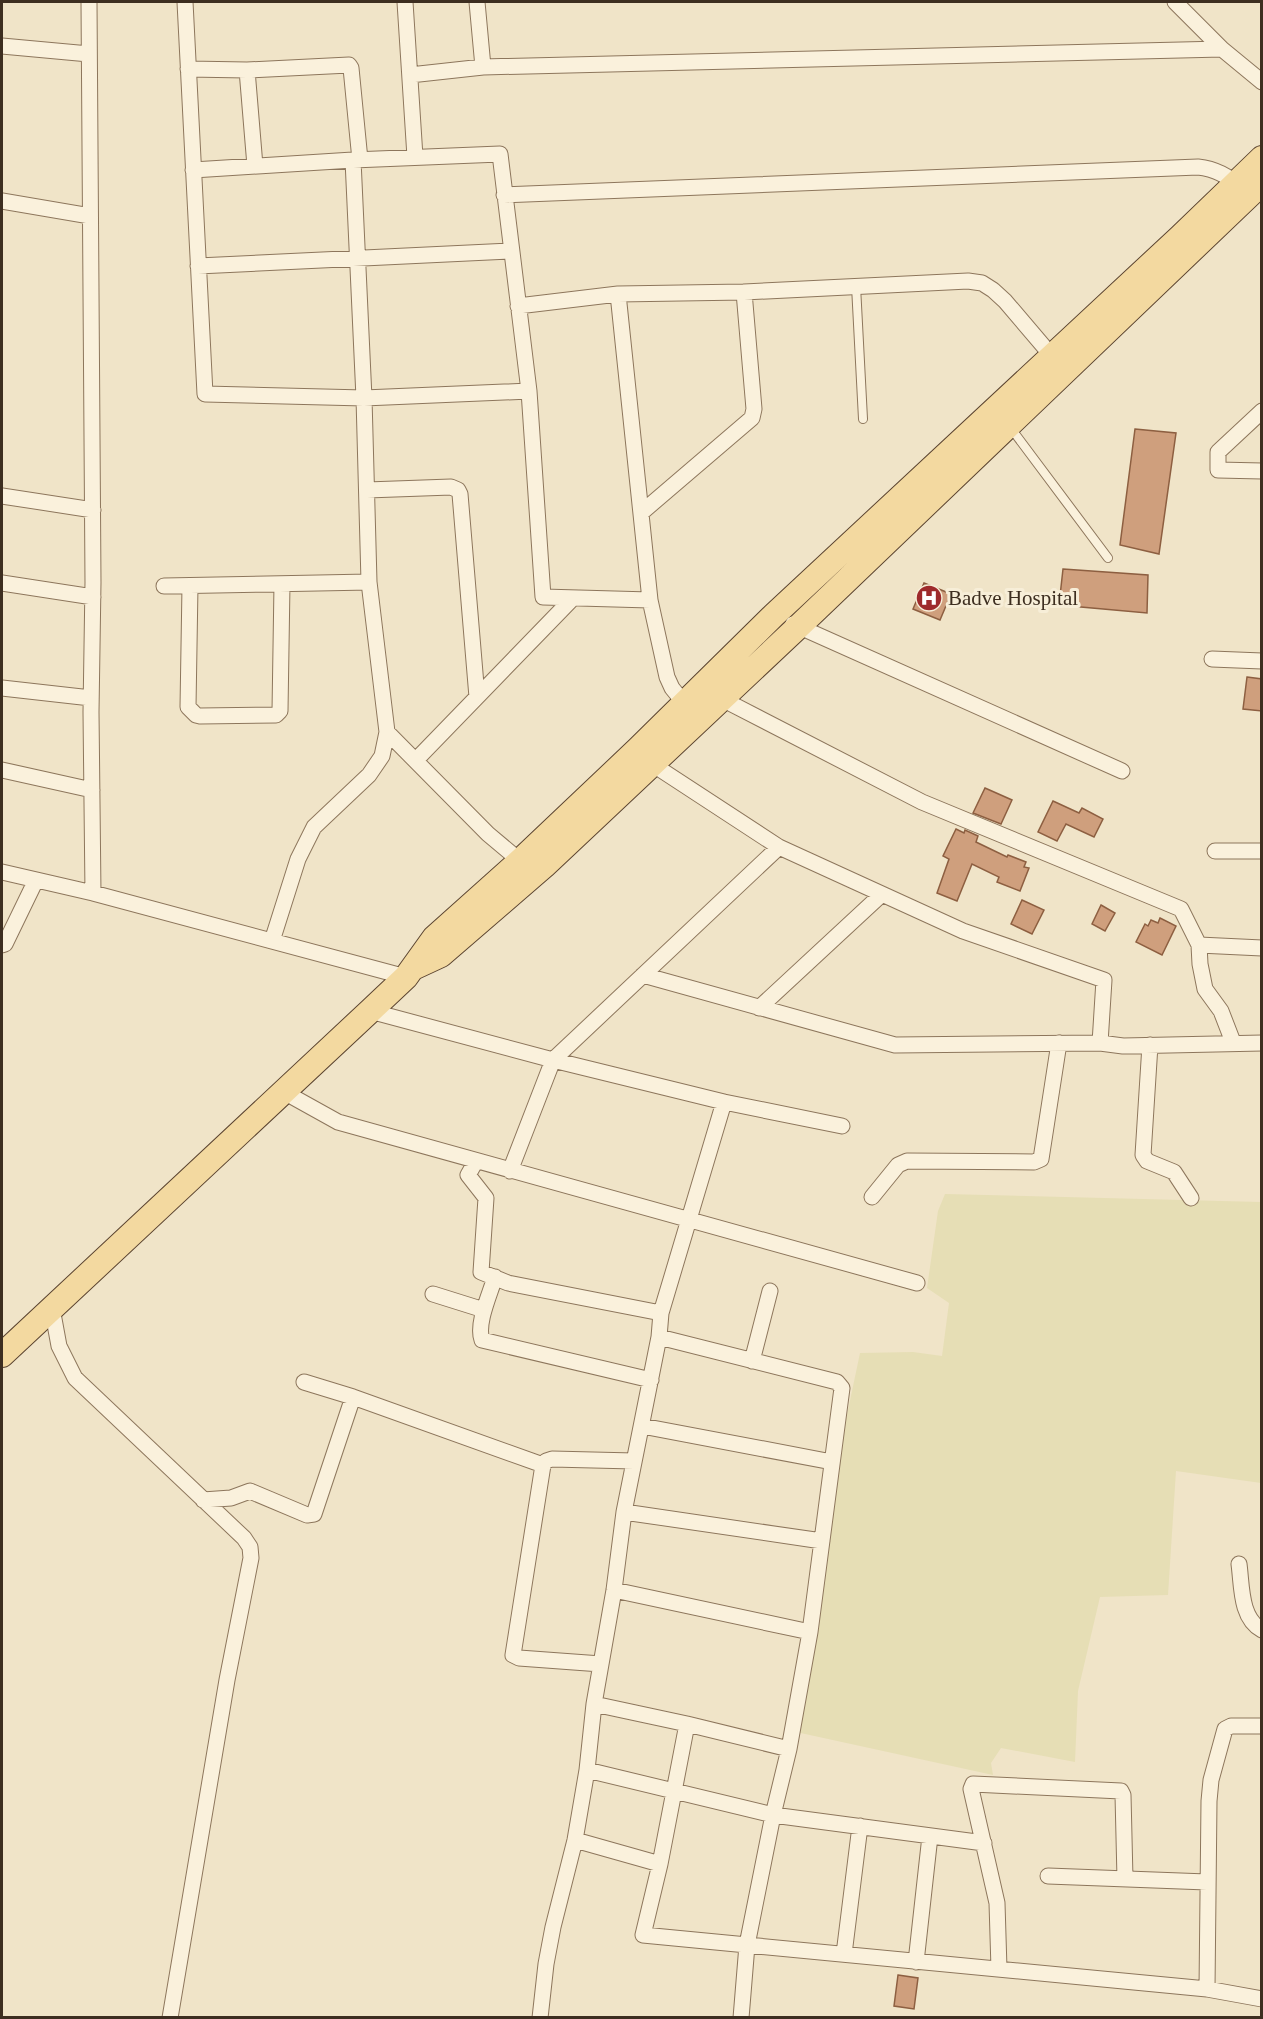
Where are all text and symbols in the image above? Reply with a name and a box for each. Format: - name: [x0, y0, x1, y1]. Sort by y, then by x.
- hospital icon: Badve Hospital: [914, 583, 944, 613]
- place label: Badve Hospital: [948, 586, 1078, 610]

